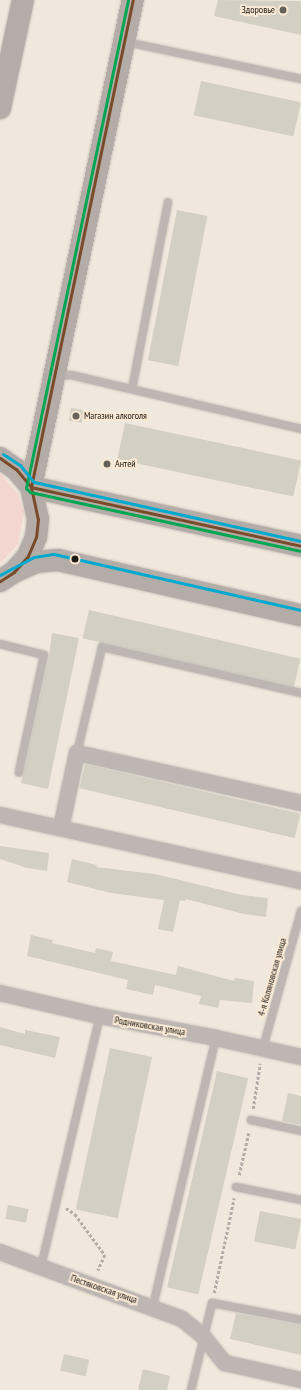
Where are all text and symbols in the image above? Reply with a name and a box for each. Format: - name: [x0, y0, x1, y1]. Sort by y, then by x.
- place label: Здоровье: [241, 4, 275, 16]
- marker: Здоровье: [278, 5, 288, 15]
- place label: Магазин алкоголя: [84, 410, 147, 422]
- marker: Магазин алкоголя: [71, 411, 81, 421]
- place label: Антей: [115, 458, 136, 470]
- marker: Антей: [102, 459, 112, 469]
- unlabelled marker: [70, 554, 80, 564]
- street label: 4-я Коляновская улица: [255, 937, 289, 1017]
- street label: Родниковская улица: [114, 1014, 186, 1038]
- street label: Пестяковская улица: [69, 1272, 139, 1306]

